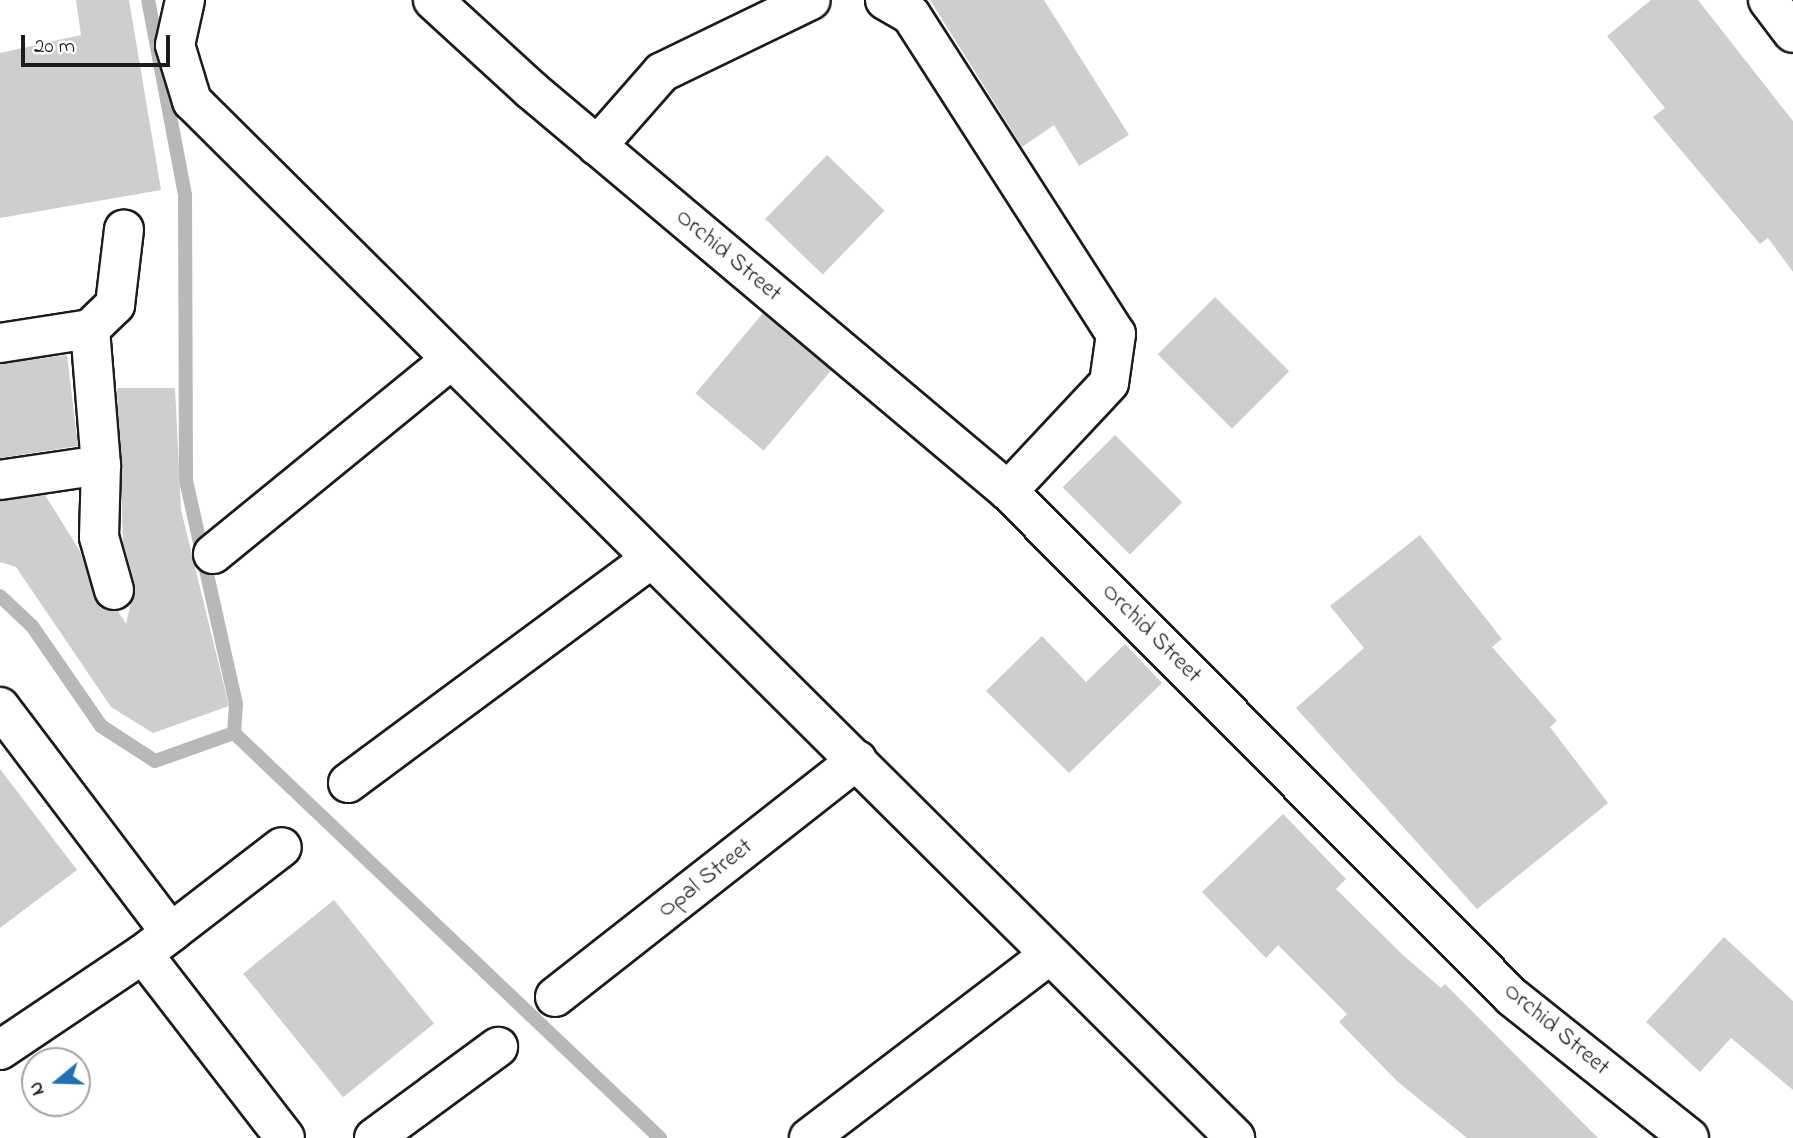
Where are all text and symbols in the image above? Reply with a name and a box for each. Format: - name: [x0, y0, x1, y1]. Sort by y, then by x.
- scale bar: [24, 21, 173, 65]
- text: 20 m: [34, 32, 75, 62]
- street label: Orchid Street: [669, 203, 787, 309]
- street label: Orchid Street: [1095, 578, 1207, 690]
- street label: Opal Street: [653, 833, 759, 925]
- street label: Orchid Street: [1497, 977, 1615, 1083]
- north arrow: [21, 1047, 91, 1117]
- text: N: [23, 1078, 52, 1099]

